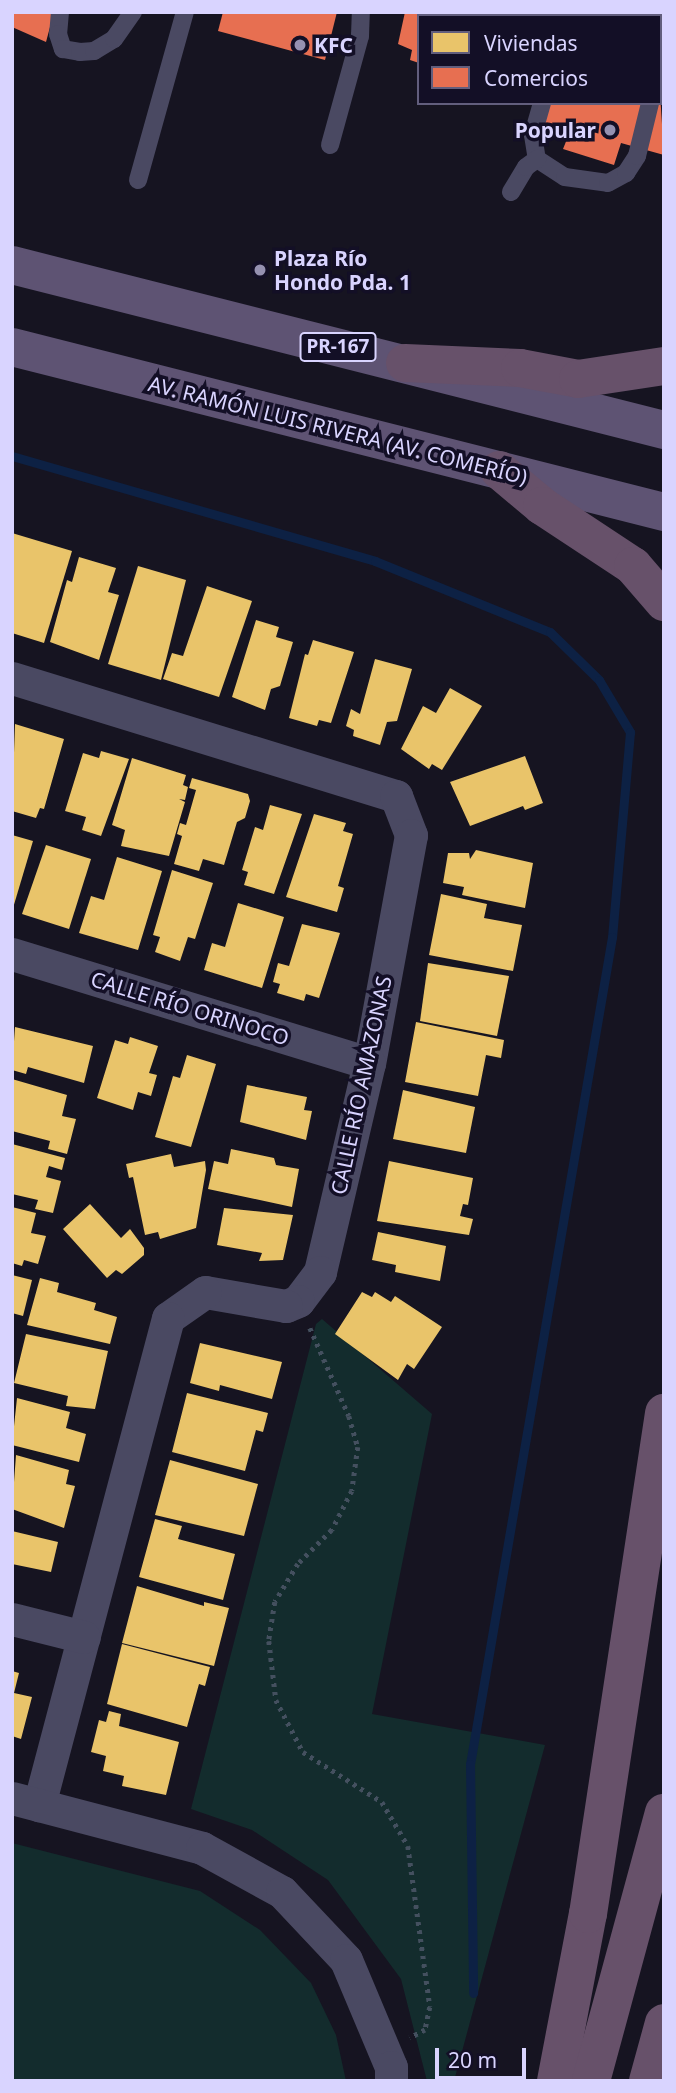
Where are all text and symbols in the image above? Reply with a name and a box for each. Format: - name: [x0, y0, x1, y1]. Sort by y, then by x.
- legend: [417, 14, 662, 105]
- text: Viviendas: [484, 29, 578, 57]
- place label: KFC: [314, 32, 353, 58]
- marker: KFC: [292, 37, 308, 53]
- text: Comercios: [484, 64, 588, 92]
- place label: Popular: [515, 117, 596, 143]
- marker: Popular: [602, 122, 618, 138]
- place label: Plaza Río Hondo Pda. 1: [274, 245, 411, 295]
- marker: Plaza Río Hondo Pda. 1: [252, 262, 268, 278]
- road number: PR-167: [300, 332, 376, 362]
- street label: AV. RAMÓN LUIS RIVERA (AV. COMERÍO): [146, 371, 530, 489]
- street label: CALLE RÍO ORINOCO: [88, 966, 292, 1050]
- street label: CALLE RÍO AMAZONAS: [326, 973, 396, 1197]
- scale bar: [438, 2034, 529, 2078]
- text: 20 m: [448, 2046, 497, 2074]

